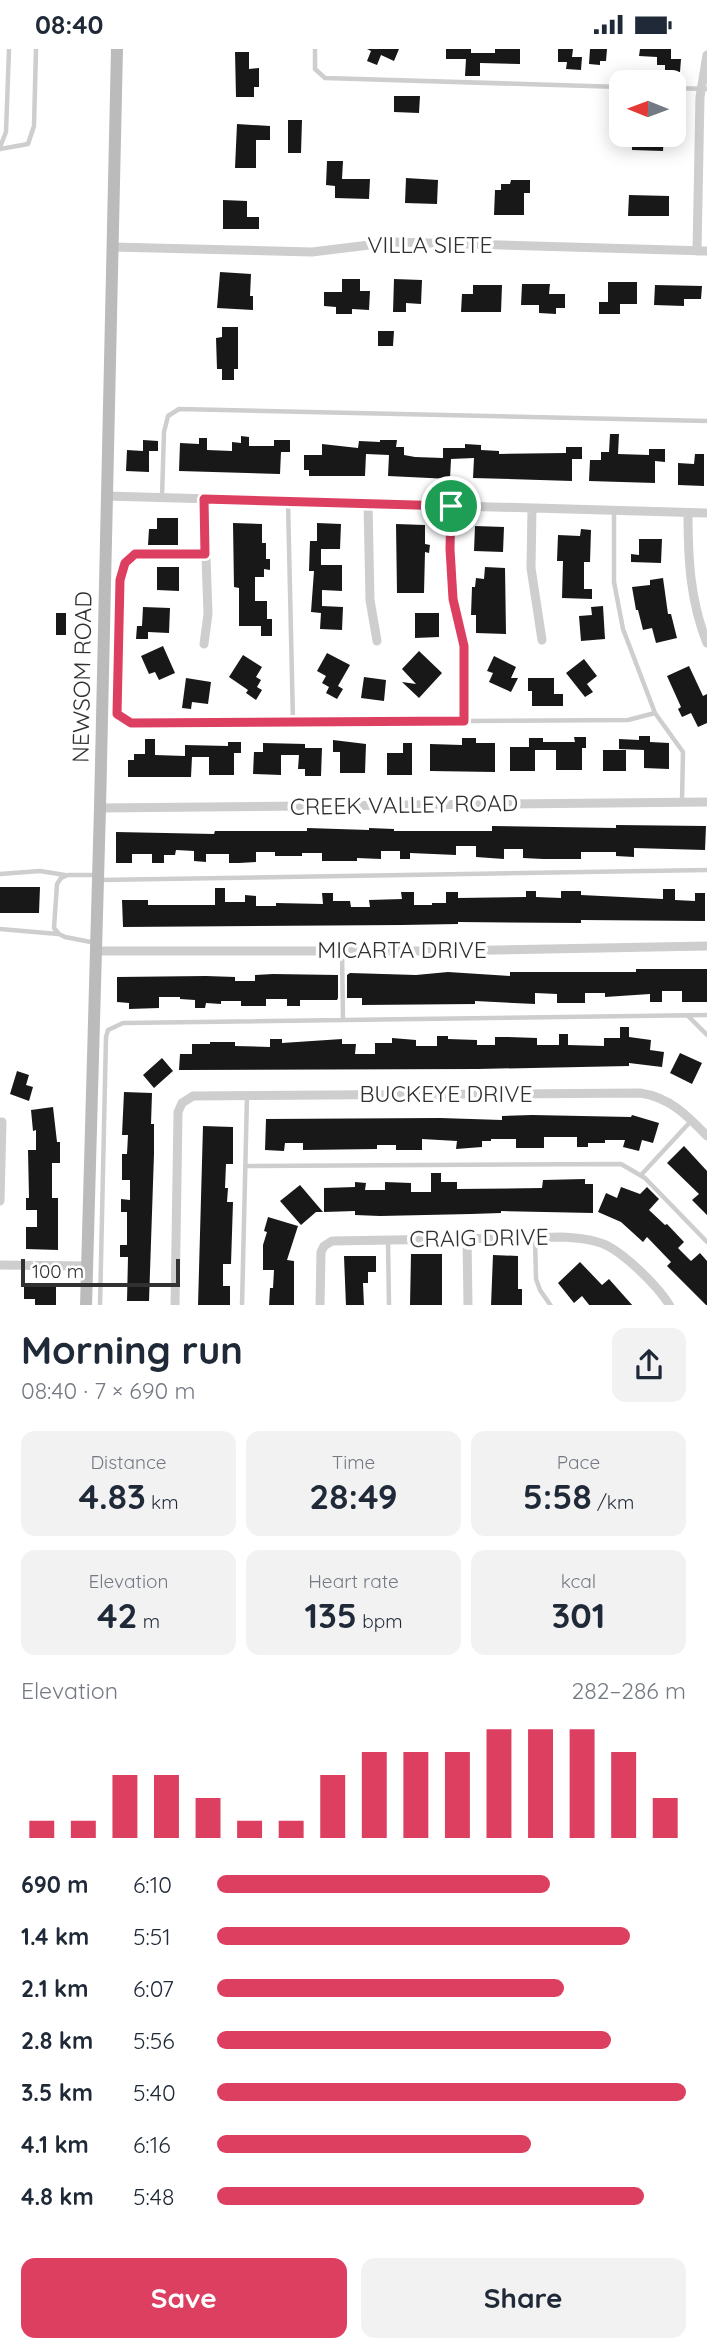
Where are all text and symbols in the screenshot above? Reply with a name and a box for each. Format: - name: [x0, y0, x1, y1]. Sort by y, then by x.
- text: 08:40: [35, 8, 104, 41]
- north arrow: [609, 70, 686, 147]
- map controls: [609, 70, 686, 147]
- street label: VILLA SIETE: [367, 230, 493, 259]
- pin: [421, 476, 481, 536]
- icon: arrive: [432, 487, 470, 525]
- street label: NEWSOM ROAD: [66, 591, 97, 763]
- street label: CREEK VALLEY ROAD: [289, 788, 518, 821]
- street label: MICARTA DRIVE: [317, 935, 487, 964]
- street label: BUCKEYE DRIVE: [359, 1079, 533, 1108]
- street label: CRAIG DRIVE: [409, 1222, 549, 1253]
- scale bar: [21, 1257, 180, 1288]
- text: 100 m: [32, 1259, 84, 1283]
- text: Morning run: [21, 1326, 243, 1374]
- button: share: [612, 1328, 686, 1402]
- text: 08:40 · 7 × 690 m: [21, 1376, 195, 1405]
- text: Distance: [90, 1450, 167, 1474]
- text: Time: [332, 1450, 375, 1474]
- text: Pace: [557, 1450, 600, 1474]
- text: 4.83: [79, 1474, 146, 1518]
- text: 28:49: [309, 1474, 398, 1518]
- text: 5:58: [523, 1474, 592, 1518]
- text: km: [146, 1490, 178, 1514]
- text: /km: [592, 1490, 634, 1514]
- text: Elevation: [88, 1569, 169, 1593]
- text: Heart rate: [308, 1569, 399, 1593]
- text: kcal: [561, 1569, 596, 1593]
- text: 42: [97, 1593, 137, 1637]
- text: 135: [304, 1593, 357, 1637]
- text: 301: [552, 1593, 605, 1637]
- text: m: [137, 1609, 160, 1633]
- text: bpm: [357, 1609, 403, 1633]
- text: Elevation: [21, 1676, 118, 1705]
- text: 282–286 m: [572, 1676, 686, 1705]
- text: 690 m: [21, 1870, 89, 1899]
- text: 6:10: [133, 1870, 172, 1899]
- text: 1.4 km: [21, 1922, 89, 1951]
- text: 5:51: [133, 1922, 171, 1951]
- text: 2.1 km: [21, 1974, 88, 2003]
- text: 6:07: [133, 1974, 174, 2003]
- text: 2.8 km: [21, 2026, 93, 2055]
- text: 5:56: [133, 2026, 175, 2055]
- text: 3.5 km: [21, 2078, 93, 2107]
- text: 5:40: [133, 2078, 176, 2107]
- text: 4.1 km: [21, 2130, 89, 2159]
- text: 6:16: [133, 2130, 171, 2159]
- text: 4.8 km: [21, 2182, 94, 2211]
- text: 5:48: [133, 2182, 174, 2211]
- button: Save: [21, 2258, 347, 2338]
- button: Share: [361, 2258, 686, 2338]

